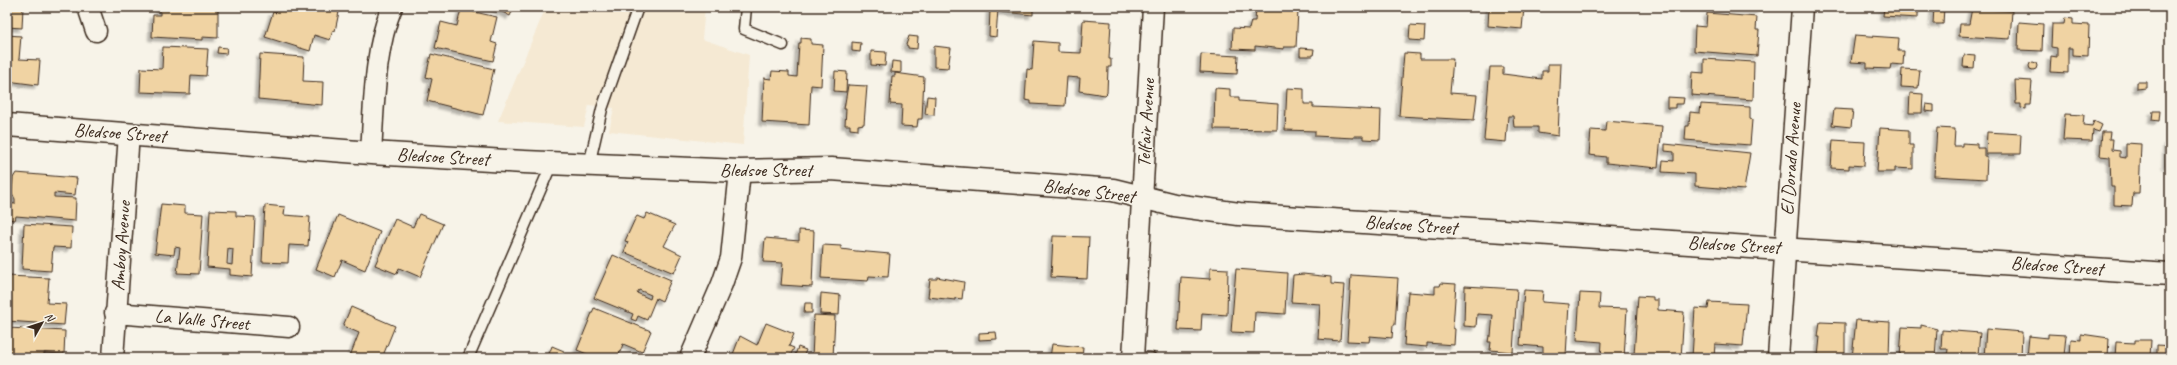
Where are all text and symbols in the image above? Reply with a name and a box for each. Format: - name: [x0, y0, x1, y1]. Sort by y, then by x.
- street label: Telfair Avenue: [1132, 76, 1160, 168]
- street label: El Dorado Avenue: [1775, 100, 1807, 216]
- street label: Bledsoe Street: [73, 118, 170, 148]
- street label: Bledsoe Street: [396, 143, 492, 172]
- street label: Bledsoe Street: [720, 158, 815, 182]
- street label: Bledsoe Street: [1042, 173, 1139, 209]
- street label: Amboy Avenue: [106, 198, 136, 292]
- street label: Bledsoe Street: [1364, 210, 1461, 240]
- street label: Bledsoe Street: [1687, 231, 1783, 260]
- street label: Bledsoe Street: [2010, 251, 2107, 281]
- north arrow: [22, 303, 62, 343]
- street label: La Valle Street: [154, 304, 252, 336]
- text: N: [42, 310, 59, 325]

